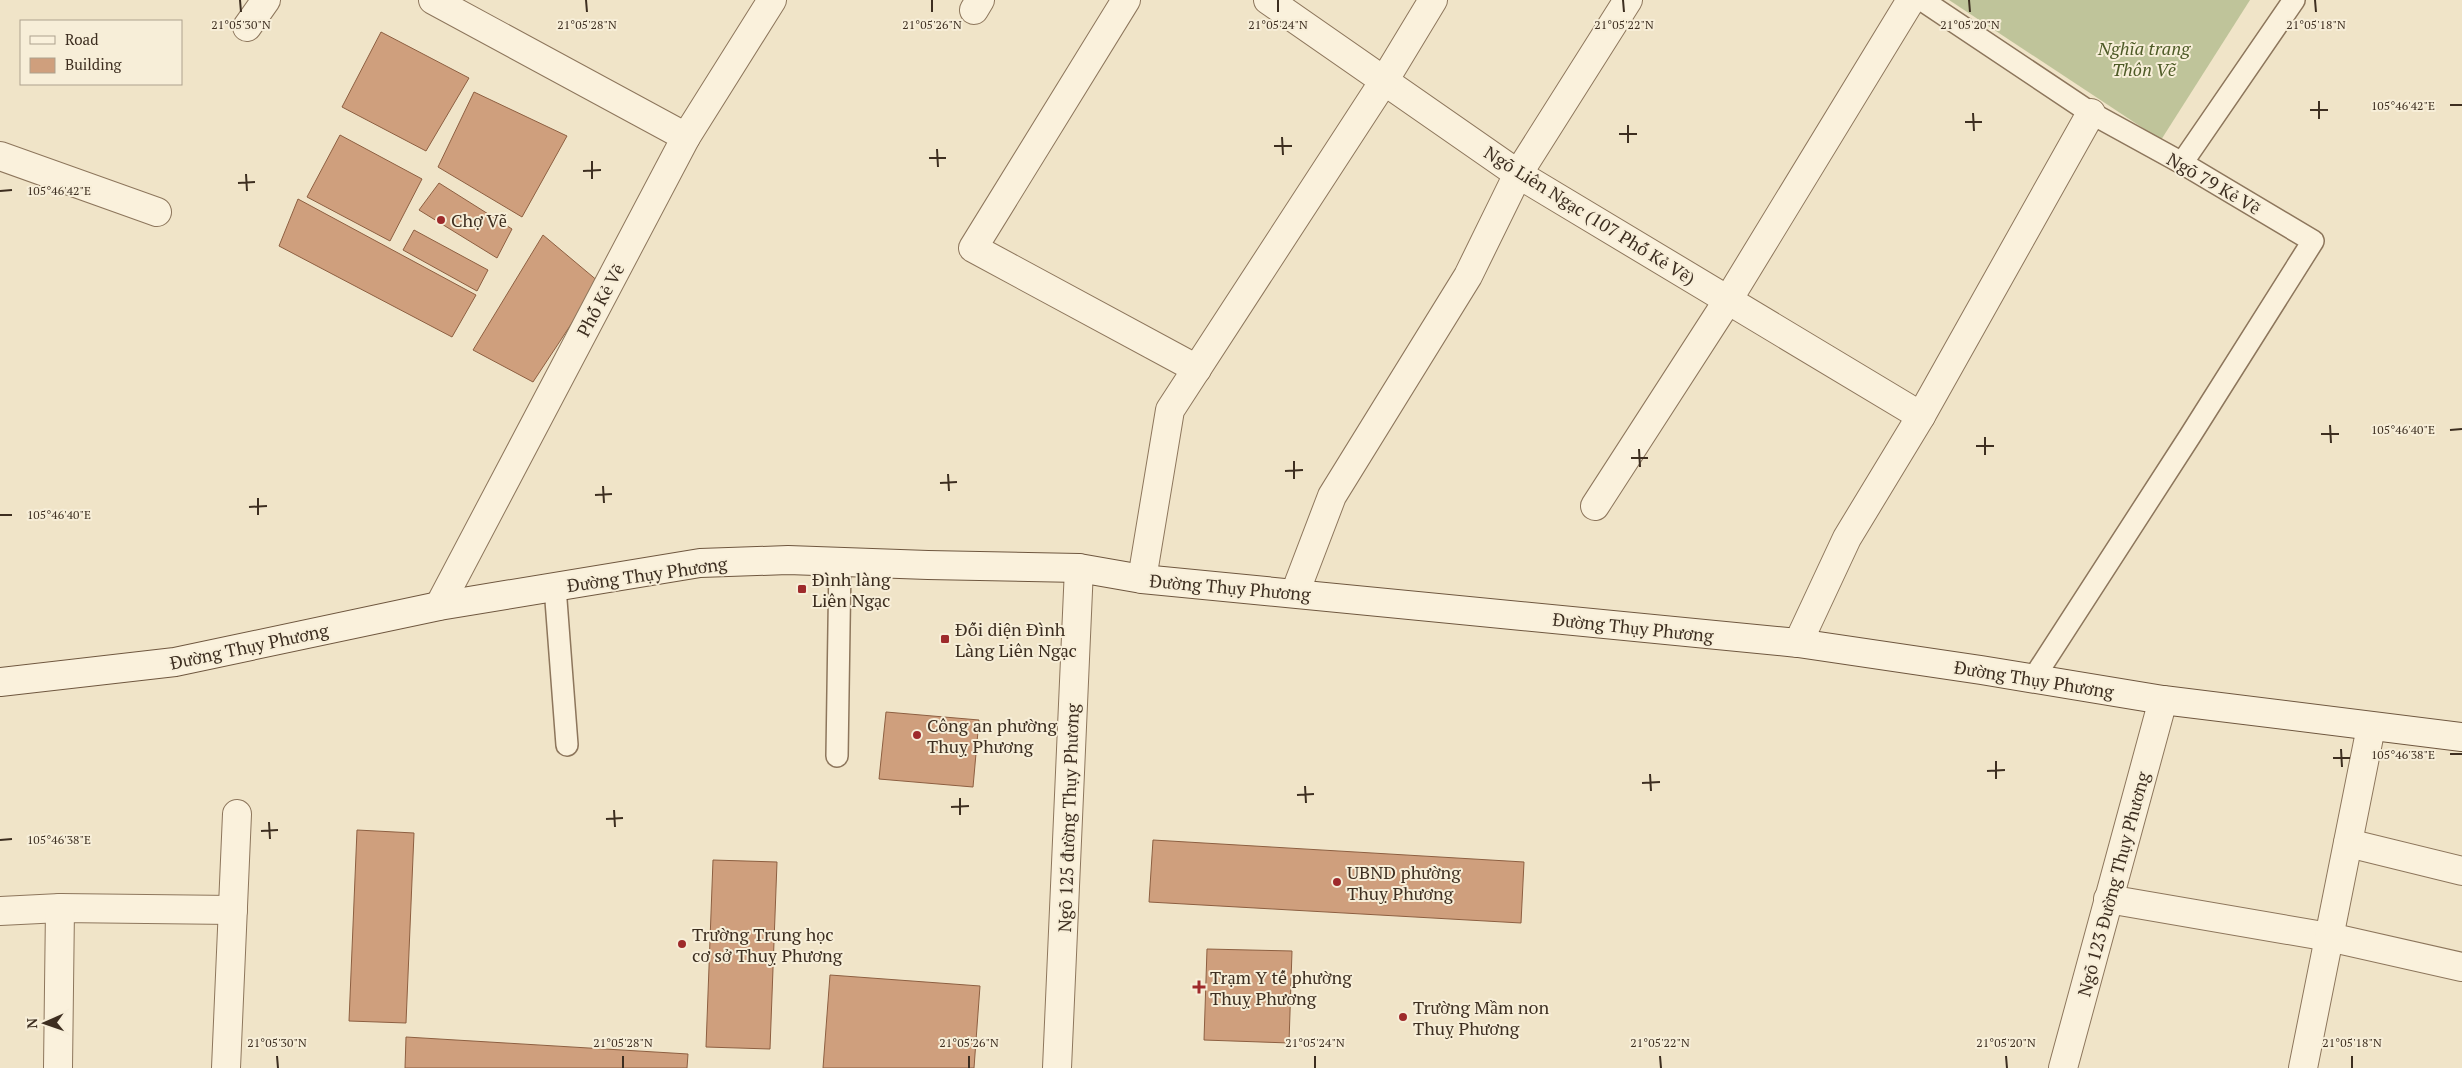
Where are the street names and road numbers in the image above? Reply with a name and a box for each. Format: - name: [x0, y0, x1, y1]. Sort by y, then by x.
- street label: Ngõ Liên Ngạc (107 Phố Kẻ Vẽ): [1480, 140, 1700, 290]
- street label: Ngõ 79 Kẻ Vẽ: [2163, 147, 2265, 219]
- street label: Phố Kẻ Vẽ: [571, 259, 629, 341]
- street label: Đường Thụy Phương: [565, 551, 729, 597]
- street label: Đường Thụy Phương: [1149, 568, 1312, 606]
- street label: Đường Thụy Phương: [1551, 607, 1715, 647]
- street label: Đường Thụy Phương: [168, 617, 331, 675]
- street label: Đường Thụy Phương: [1952, 655, 2116, 704]
- street label: Ngõ 125 đường Thụy Phương: [1052, 703, 1084, 933]
- street label: Ngõ 123 Đường Thụy Phương: [2071, 769, 2155, 999]

